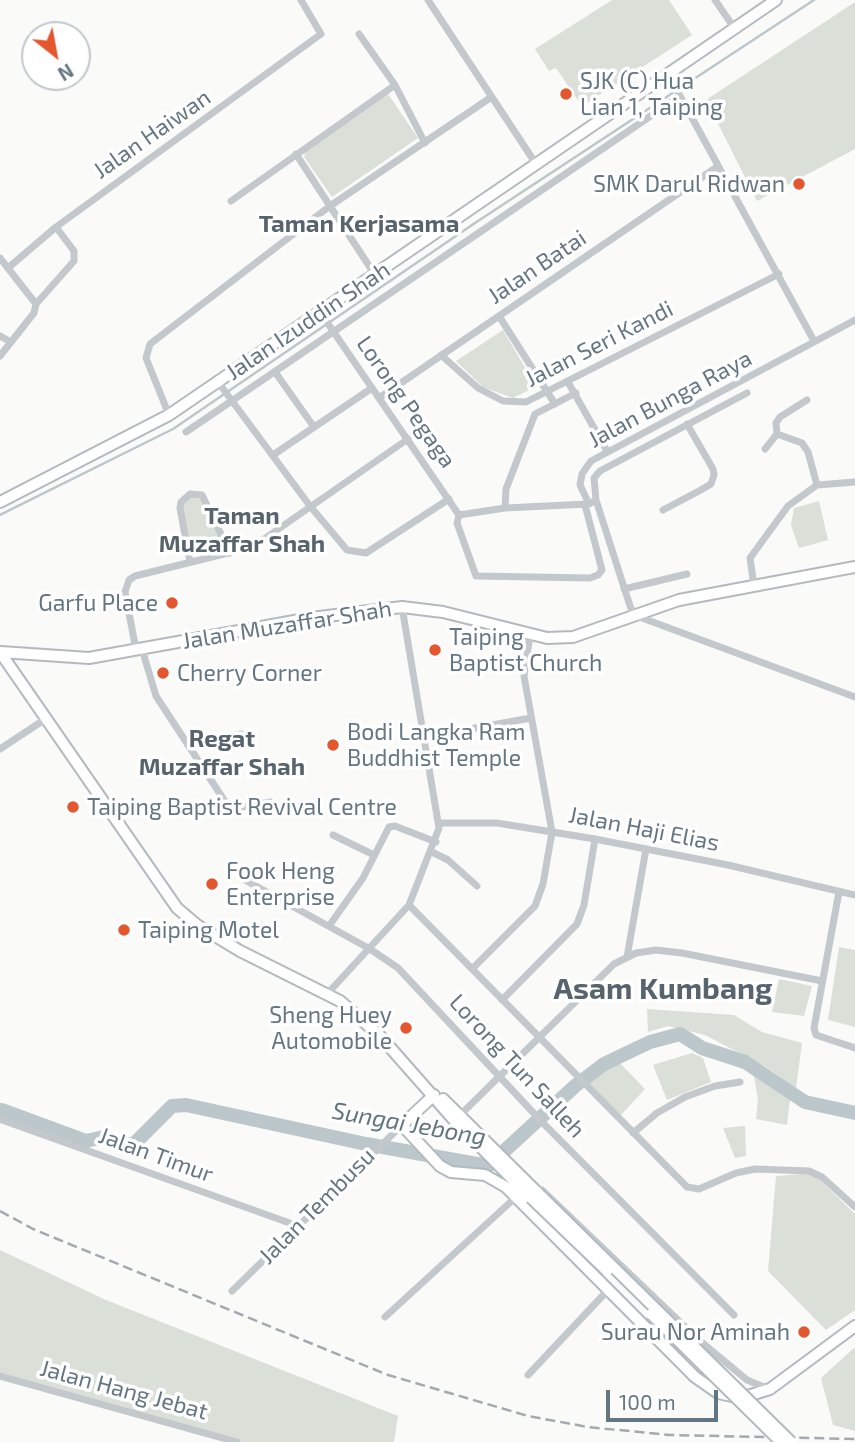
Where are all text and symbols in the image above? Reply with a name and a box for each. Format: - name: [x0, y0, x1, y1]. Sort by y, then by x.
- north arrow: [21, 21, 91, 91]
- text: N: [54, 59, 78, 86]
- place label: SJK (C) Hua Lian 1, Taiping: [580, 67, 723, 121]
- street label: Jalan Haiwan: [88, 83, 216, 185]
- marker: SJK (C) Hua Lian 1, Taiping: [558, 86, 574, 102]
- place label: SMK Darul Ridwan: [593, 170, 785, 198]
- marker: SMK Darul Ridwan: [791, 176, 807, 192]
- district label: Taman Kerjasama: [259, 210, 459, 238]
- street label: Jalan Batai: [483, 224, 591, 310]
- street label: Jalan Izuddin Shah: [221, 256, 395, 386]
- street label: Jalan Seri Kandi: [520, 295, 678, 393]
- street label: Lorong Pegaga: [350, 331, 462, 473]
- street label: Jalan Bunga Raya: [584, 344, 756, 454]
- district label: Taman Muzaffar Shah: [159, 502, 325, 558]
- place label: Garfu Place: [38, 589, 158, 617]
- marker: Garfu Place: [164, 595, 180, 611]
- street label: Jalan Muzaffar Shah: [180, 595, 394, 655]
- place label: Taiping Baptist Church: [449, 623, 602, 677]
- marker: Taiping Baptist Church: [427, 642, 443, 658]
- place label: Cherry Corner: [177, 659, 322, 687]
- marker: Cherry Corner: [155, 665, 171, 681]
- place label: Bodi Langka Ram Buddhist Temple: [347, 718, 525, 772]
- district label: Regat Muzaffar Shah: [139, 725, 305, 781]
- marker: Bodi Langka Ram Buddhist Temple: [325, 737, 341, 753]
- place label: Taiping Baptist Revival Centre: [87, 793, 397, 821]
- marker: Taiping Baptist Revival Centre: [65, 799, 81, 815]
- street label: Jalan Haji Elias: [566, 801, 722, 857]
- place label: Fook Heng Enterprise: [226, 857, 335, 911]
- marker: Fook Heng Enterprise: [204, 876, 220, 892]
- place label: Taiping Motel: [138, 916, 279, 944]
- marker: Taiping Motel: [116, 922, 132, 938]
- district label: Asam Kumbang: [554, 971, 772, 1007]
- street label: Lorong Tun Salleh: [443, 989, 591, 1143]
- place label: Sheng Huey Automobile: [269, 1001, 392, 1055]
- marker: Sheng Huey Automobile: [398, 1020, 414, 1036]
- water label: Sungai Jebong: [330, 1096, 488, 1152]
- street label: Jalan Timur: [95, 1122, 217, 1188]
- street label: Jalan Tembusu: [253, 1142, 381, 1270]
- place label: Surau Nor Aminah: [601, 1318, 790, 1346]
- marker: Surau Nor Aminah: [796, 1324, 812, 1340]
- street label: Jalan Hang Jebat: [37, 1354, 211, 1426]
- scale bar: [610, 1376, 722, 1420]
- text: 100 m: [619, 1389, 676, 1414]

